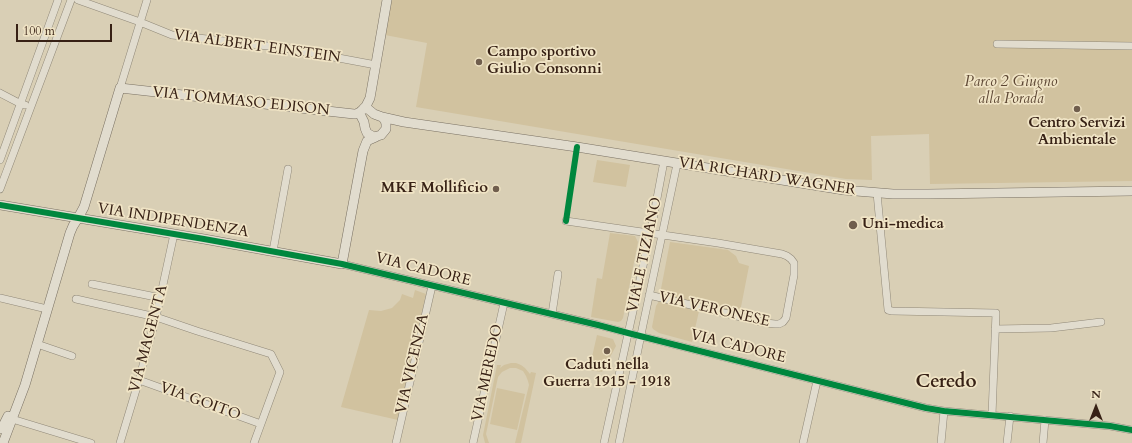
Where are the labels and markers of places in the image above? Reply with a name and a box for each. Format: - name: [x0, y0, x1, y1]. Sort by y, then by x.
- place label: Campo sportivo Giulio Consonni: [487, 44, 602, 79]
- marker: Campo sportivo Giulio Consonni: [474, 57, 484, 67]
- marker: Centro Servizi Ambientale: [1072, 104, 1082, 114]
- place label: Centro Servizi Ambientale: [1028, 115, 1126, 150]
- place label: MKF Mollificio: [381, 180, 488, 198]
- marker: MKF Mollificio: [491, 184, 501, 194]
- place label: Uni-medica: [862, 216, 944, 234]
- marker: Uni-medica: [847, 219, 859, 231]
- marker: Caduti nella Guerra 1915 - 1918: [602, 346, 612, 356]
- place label: Caduti nella Guerra 1915 - 1918: [543, 357, 671, 392]

